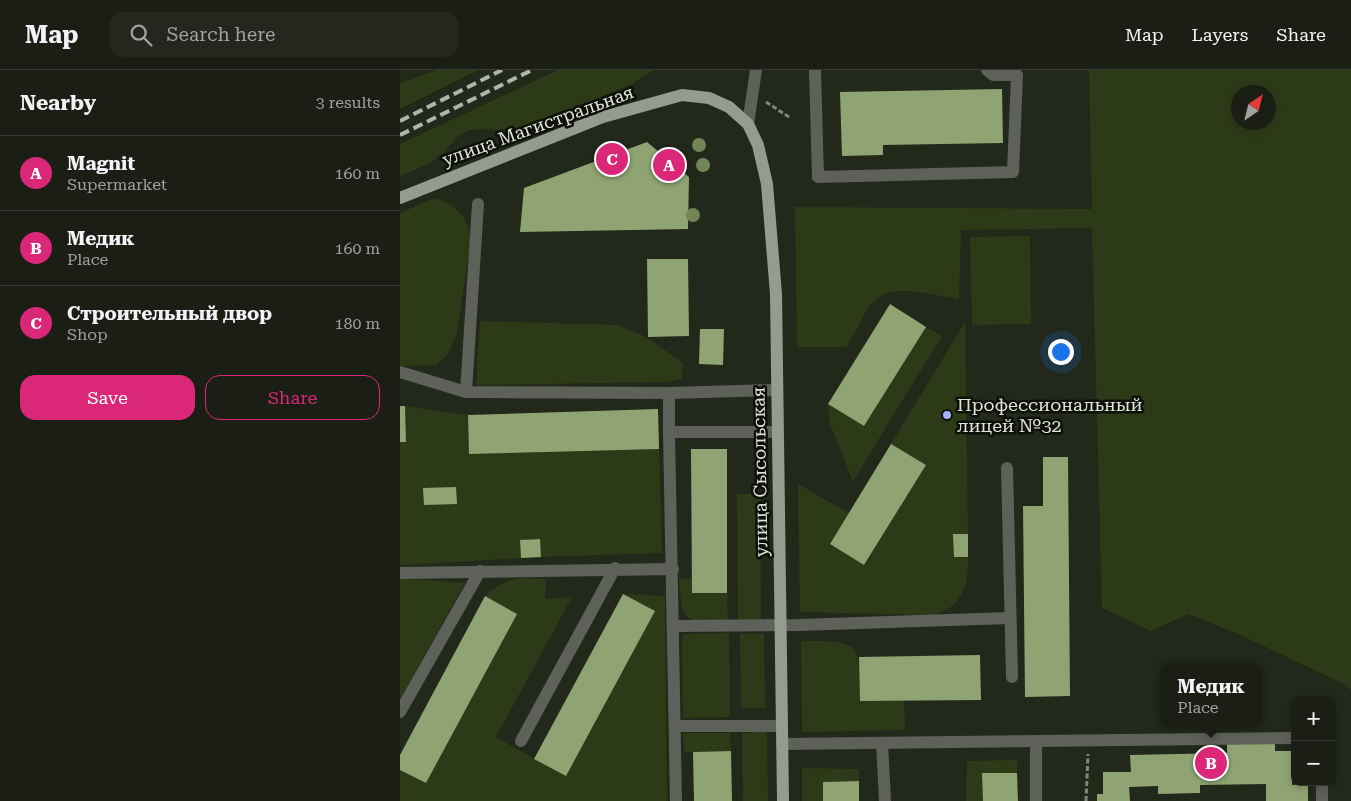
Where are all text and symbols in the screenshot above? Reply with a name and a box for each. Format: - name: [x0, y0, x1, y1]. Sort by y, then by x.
- search box: [109, 12, 459, 57]
- text: Map: [25, 21, 79, 49]
- icon: search: [127, 21, 155, 49]
- text: Search here: [167, 23, 275, 46]
- text: Map: [1125, 24, 1164, 45]
- text: Layers: [1192, 24, 1248, 45]
- text: Share: [1276, 24, 1326, 45]
- street label: улица Магистральная: [439, 81, 636, 170]
- north arrow: [1231, 85, 1276, 130]
- text: Nearby: [20, 91, 96, 115]
- text: 3 results: [316, 93, 380, 112]
- pin: C: [596, 140, 628, 178]
- pin: A: [653, 146, 685, 184]
- text: Magnit: [67, 152, 135, 175]
- text: A: [30, 164, 42, 183]
- text: 160 m: [334, 164, 380, 183]
- text: Supermarket: [67, 175, 167, 194]
- text: Медик: [67, 227, 134, 250]
- text: B: [30, 239, 42, 258]
- text: 160 m: [334, 239, 380, 258]
- text: Place: [67, 250, 108, 269]
- text: Строительный двор: [67, 302, 272, 325]
- text: C: [30, 314, 42, 333]
- text: 180 m: [334, 314, 380, 333]
- text: Shop: [67, 325, 108, 344]
- your location: [1048, 339, 1074, 365]
- button: Save: [20, 375, 195, 420]
- button: Share: [205, 375, 380, 420]
- street label: улица Сысольская: [748, 387, 771, 557]
- place label: Профессиональный лицей №32: [957, 394, 1142, 436]
- marker: Профессиональный лицей №32: [941, 409, 953, 421]
- popup: [1160, 663, 1262, 728]
- text: Медик: [1177, 675, 1245, 698]
- map controls: [1291, 696, 1336, 786]
- button: +: [1291, 696, 1336, 741]
- text: Place: [1177, 698, 1219, 717]
- button: −: [1291, 741, 1336, 786]
- pin: B: [1195, 744, 1227, 782]

